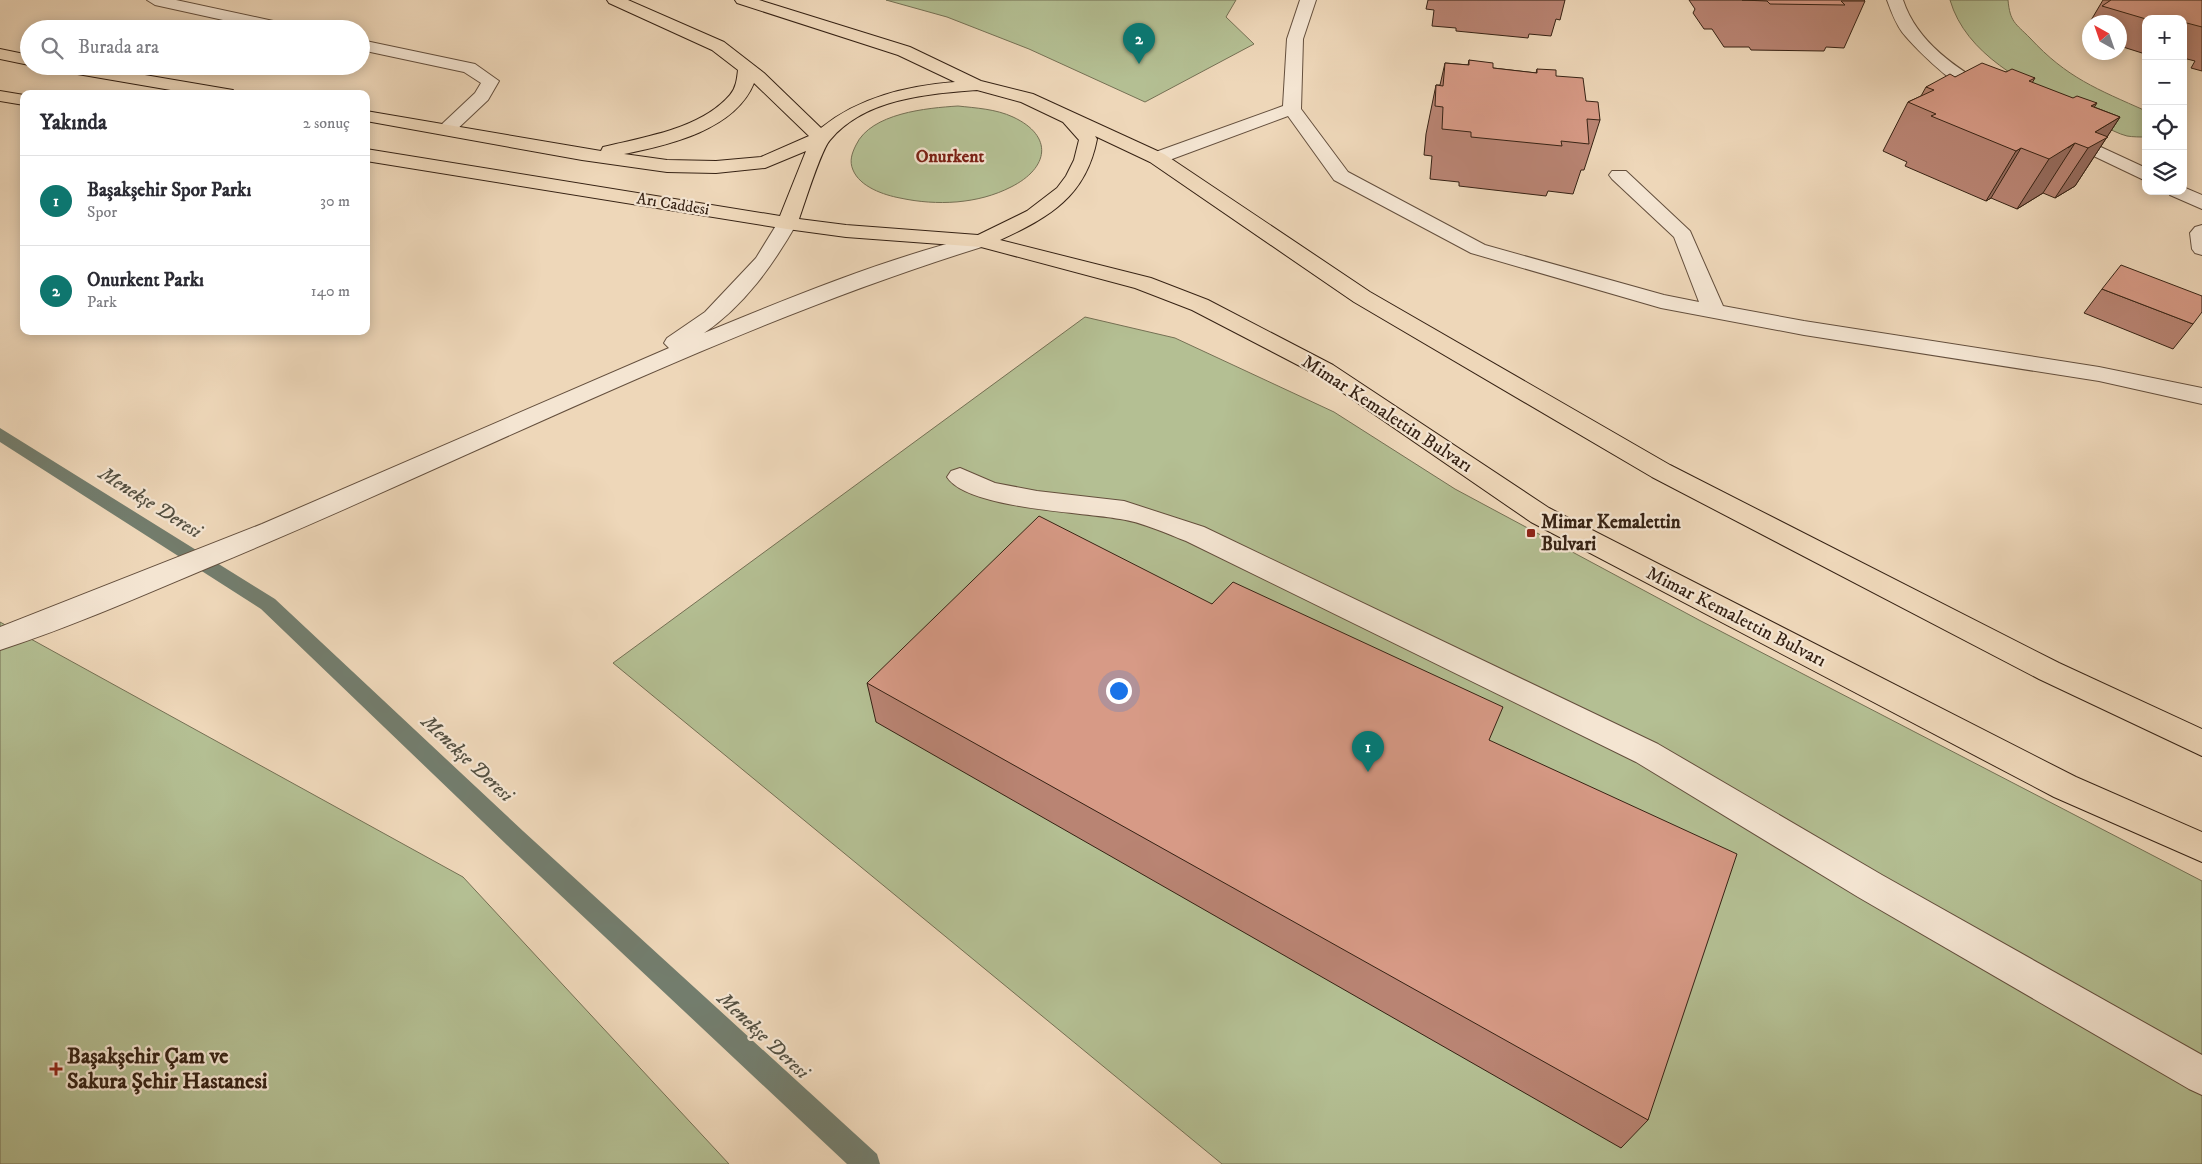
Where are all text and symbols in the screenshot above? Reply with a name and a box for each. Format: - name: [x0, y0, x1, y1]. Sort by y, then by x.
- north arrow: [2082, 15, 2127, 60]
- map controls: [2142, 15, 2187, 195]
- button: +: [2142, 15, 2187, 60]
- search box: [20, 20, 370, 75]
- pin: 2: [1123, 23, 1155, 64]
- icon: search: [38, 34, 66, 62]
- text: Burada ara: [78, 36, 159, 59]
- button: −: [2142, 60, 2187, 105]
- button: locate: [2142, 105, 2187, 150]
- text: Yakında: [40, 110, 107, 136]
- text: 2 sonuç: [303, 113, 350, 133]
- district label: Onurkent: [916, 146, 985, 168]
- button: layers: [2142, 150, 2187, 195]
- text: Başakşehir Spor Parkı: [87, 179, 251, 202]
- street label: Arı Caddesi: [635, 188, 711, 220]
- text: 1: [53, 191, 59, 211]
- text: 30 m: [320, 191, 350, 211]
- text: Spor: [87, 202, 117, 222]
- text: Onurkent Parkı: [87, 269, 204, 292]
- text: 2: [52, 281, 60, 301]
- text: 140 m: [311, 281, 350, 301]
- text: Park: [87, 292, 117, 312]
- street label: Mimar Kemalettin Bulvarı: [1297, 350, 1477, 478]
- water label: Menekşe Deresi: [92, 460, 208, 545]
- place label: Mimar Kemalettin Bulvari: [1541, 511, 1682, 556]
- marker: Mimar Kemalettin Bulvari: [1525, 527, 1537, 539]
- street label: Mimar Kemalettin Bulvarı: [1642, 562, 1830, 672]
- your location: [1106, 678, 1132, 704]
- water label: Menekşe Deresi: [414, 709, 519, 809]
- pin: 1: [1352, 731, 1384, 772]
- water label: Menekşe Deresi: [710, 986, 815, 1086]
- place label: Başakşehir Çam ve Sakura Şehir Hastanesi: [67, 1043, 268, 1095]
- marker: Başakşehir Çam ve Sakura Şehir Hastanesi: [49, 1062, 63, 1076]

